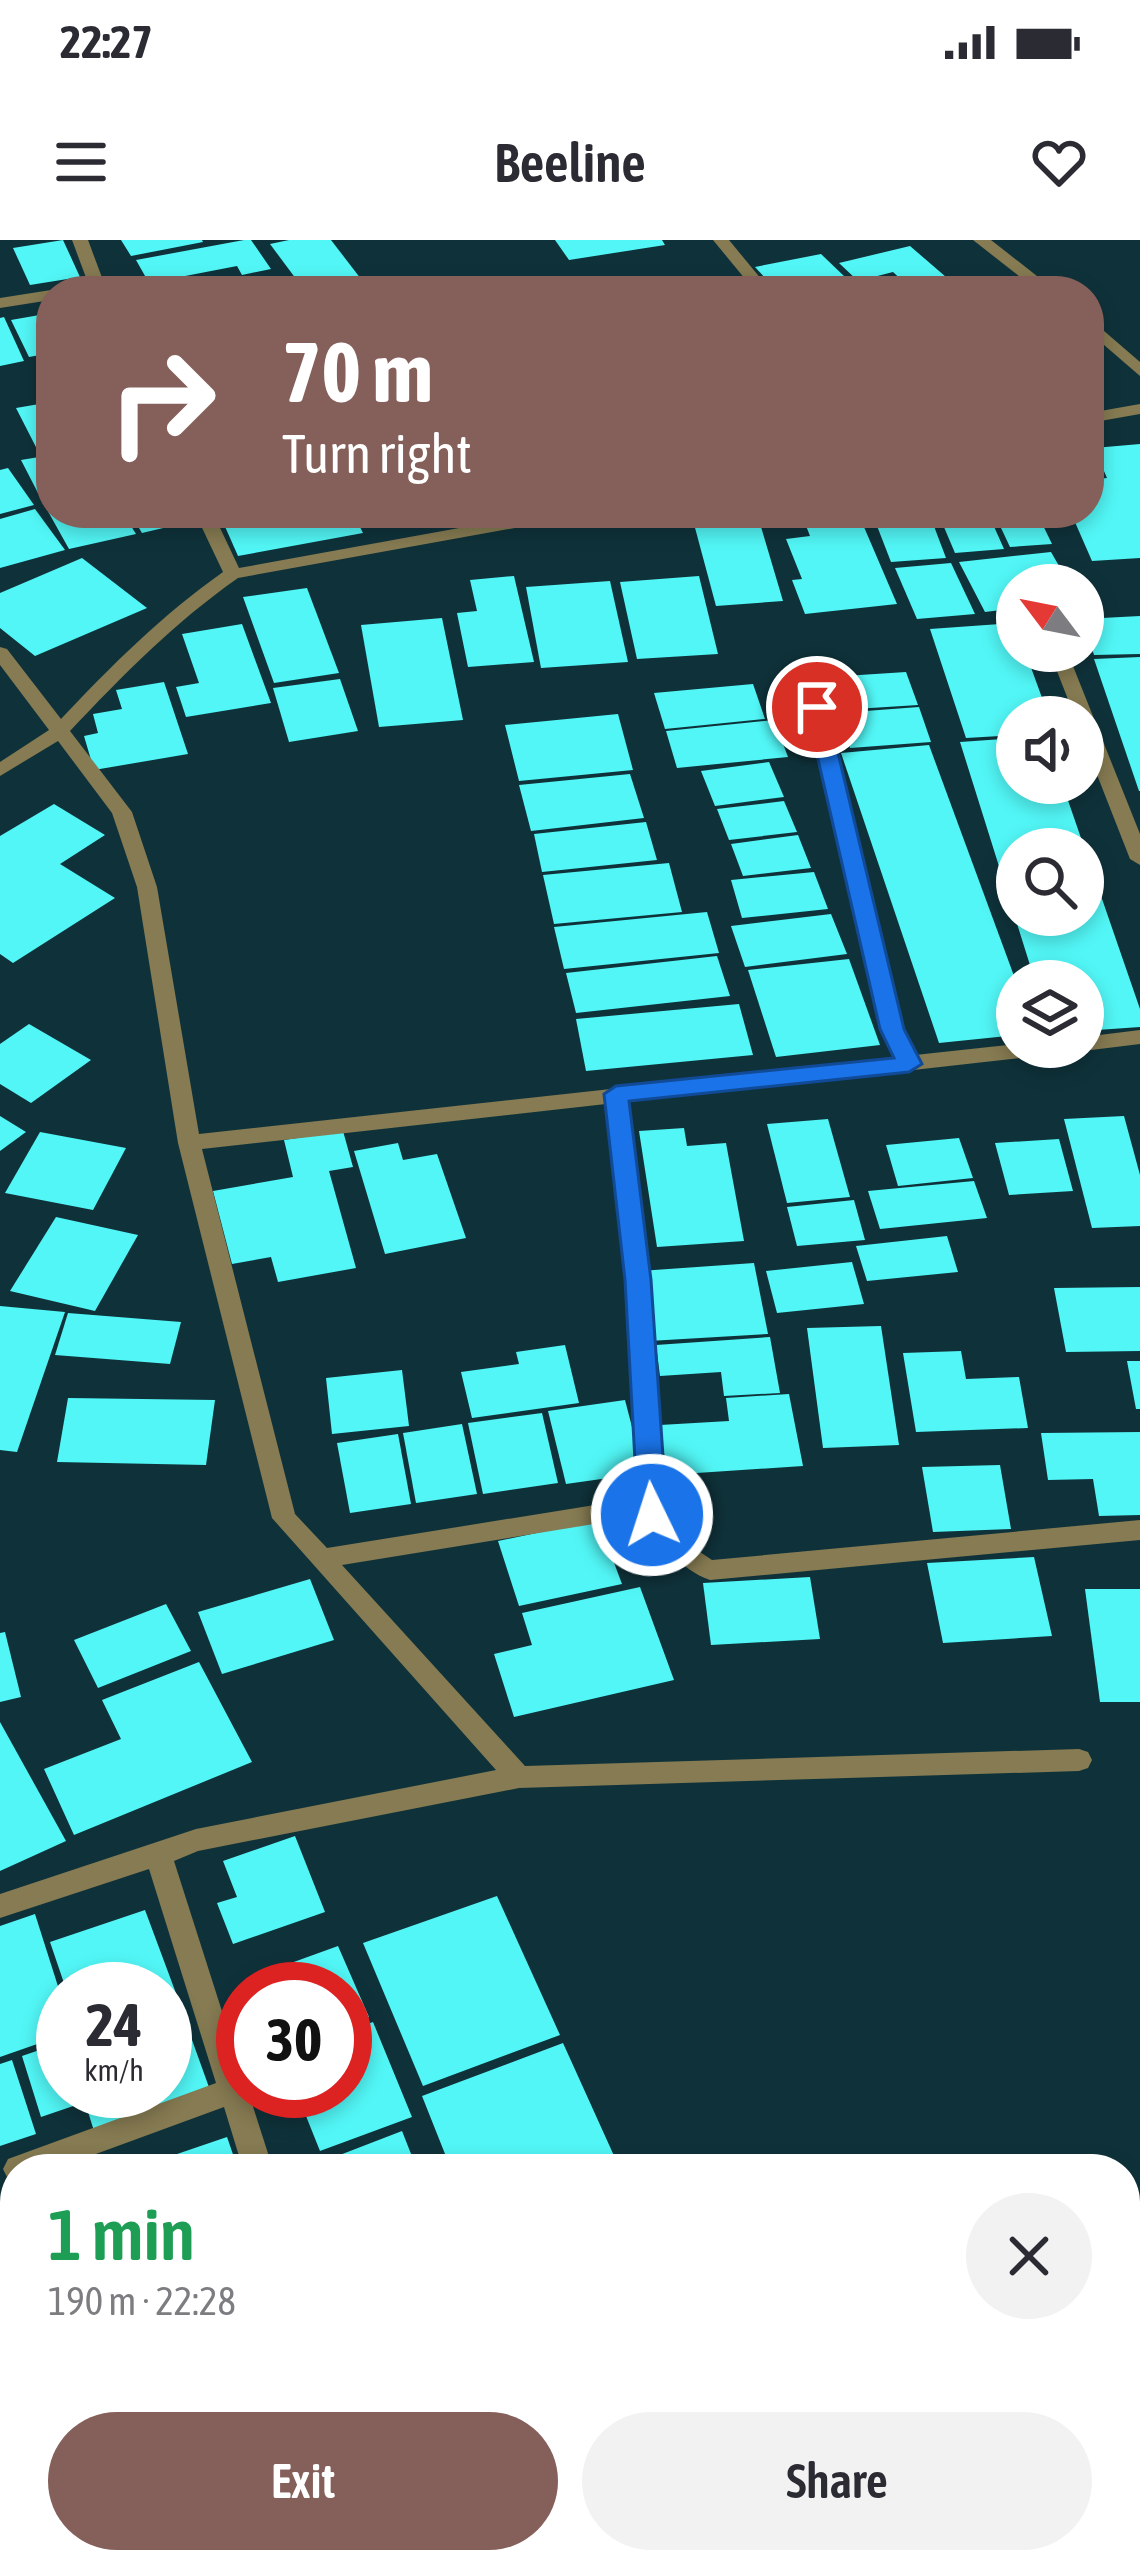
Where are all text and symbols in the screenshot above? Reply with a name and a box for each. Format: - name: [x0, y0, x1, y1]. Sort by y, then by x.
- text: 22:27: [60, 16, 153, 68]
- icon: menu: [48, 129, 114, 195]
- icon: heart: [1026, 129, 1092, 195]
- text: Beeline: [494, 132, 646, 193]
- icon: right: [84, 324, 240, 480]
- text: 70 m: [282, 324, 433, 420]
- text: Turn right: [282, 423, 472, 484]
- north arrow: [996, 564, 1104, 672]
- map controls: [996, 564, 1104, 1068]
- pin: [766, 656, 868, 758]
- icon: arrive: [784, 674, 850, 740]
- button: sound: [996, 696, 1104, 804]
- button: search: [996, 828, 1104, 936]
- button: layers: [996, 960, 1104, 1068]
- position arrow: [589, 1452, 715, 1578]
- speed limit sign: 30: [216, 1962, 372, 2118]
- text: 24: [86, 1990, 142, 2059]
- text: km/h: [84, 2053, 144, 2087]
- text: 1 min: [48, 2193, 195, 2275]
- button: close: [966, 2193, 1092, 2319]
- text: 190 m · 22:28: [48, 2279, 236, 2323]
- button: Exit: [48, 2412, 558, 2550]
- button: Share: [582, 2412, 1092, 2550]

